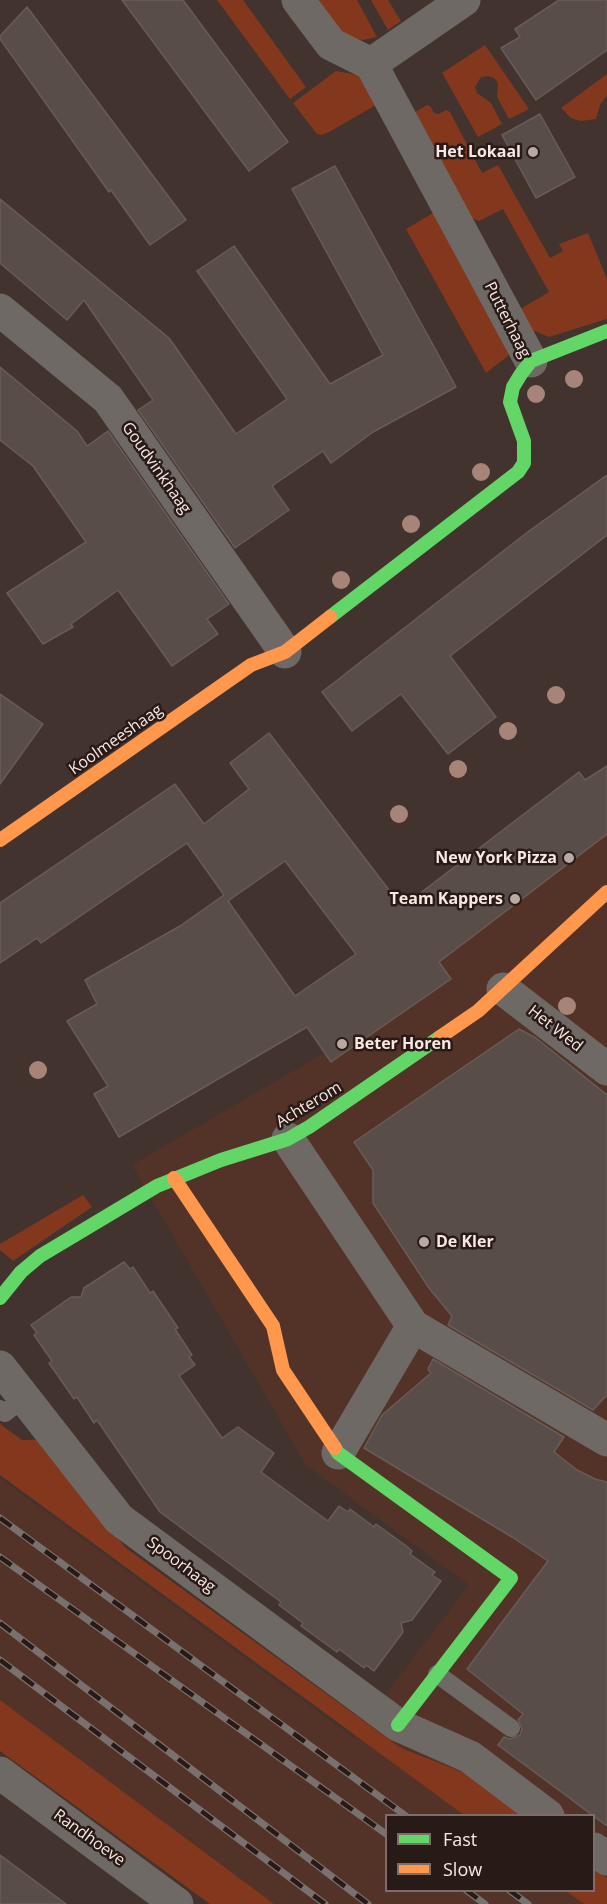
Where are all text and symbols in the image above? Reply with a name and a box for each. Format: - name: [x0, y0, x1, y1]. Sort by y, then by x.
- place label: Het Lokaal: [435, 142, 521, 162]
- marker: Het Lokaal: [526, 145, 540, 159]
- street label: Putterhaag: [480, 279, 534, 361]
- street label: Goudvinkhaag: [117, 419, 195, 517]
- street label: Koolmeeshaag: [66, 701, 166, 779]
- place label: New York Pizza: [435, 848, 557, 868]
- marker: New York Pizza: [562, 851, 576, 865]
- place label: Team Kappers: [390, 889, 503, 909]
- marker: Team Kappers: [508, 892, 522, 906]
- street label: Het Wed: [524, 1002, 586, 1056]
- place label: Beter Horen: [354, 1034, 451, 1054]
- marker: Beter Horen: [335, 1037, 349, 1051]
- street label: Achterom: [273, 1078, 345, 1132]
- place label: De Kler: [436, 1232, 494, 1252]
- marker: De Kler: [417, 1235, 431, 1249]
- street label: Spoorhaag: [143, 1533, 219, 1597]
- street label: Randhoeve: [49, 1806, 129, 1870]
- legend: [385, 1814, 595, 1892]
- text: Fast: [443, 1827, 477, 1851]
- text: Slow: [443, 1857, 482, 1881]

